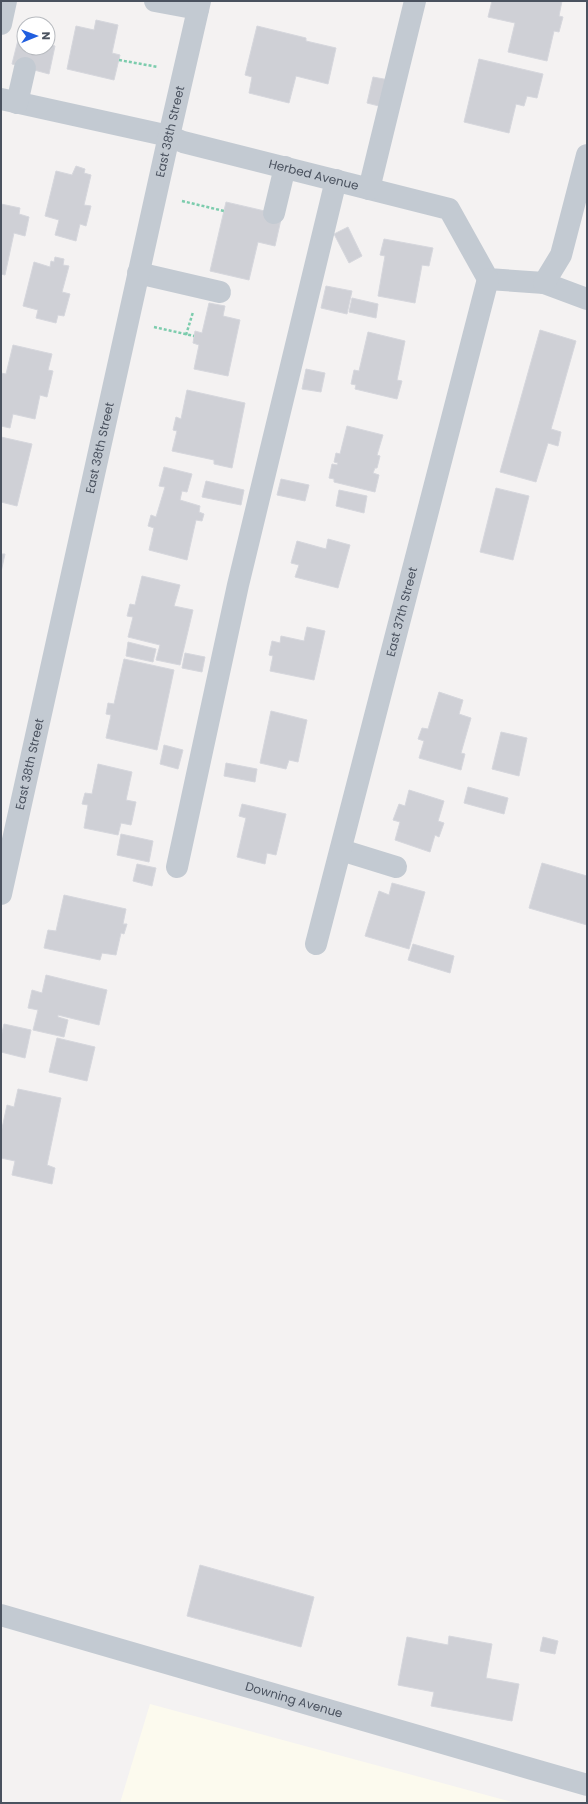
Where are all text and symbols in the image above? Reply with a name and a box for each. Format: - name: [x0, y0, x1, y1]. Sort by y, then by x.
- north arrow: [16, 16, 56, 56]
- text: N: [38, 32, 54, 40]
- street label: East 38th Street: [151, 84, 188, 179]
- street label: Herbed Avenue: [267, 155, 361, 194]
- street label: East 38th Street: [81, 400, 118, 495]
- street label: East 37th Street: [382, 565, 421, 659]
- street label: East 38th Street: [11, 717, 48, 811]
- street label: Downing Avenue: [243, 1677, 345, 1722]

